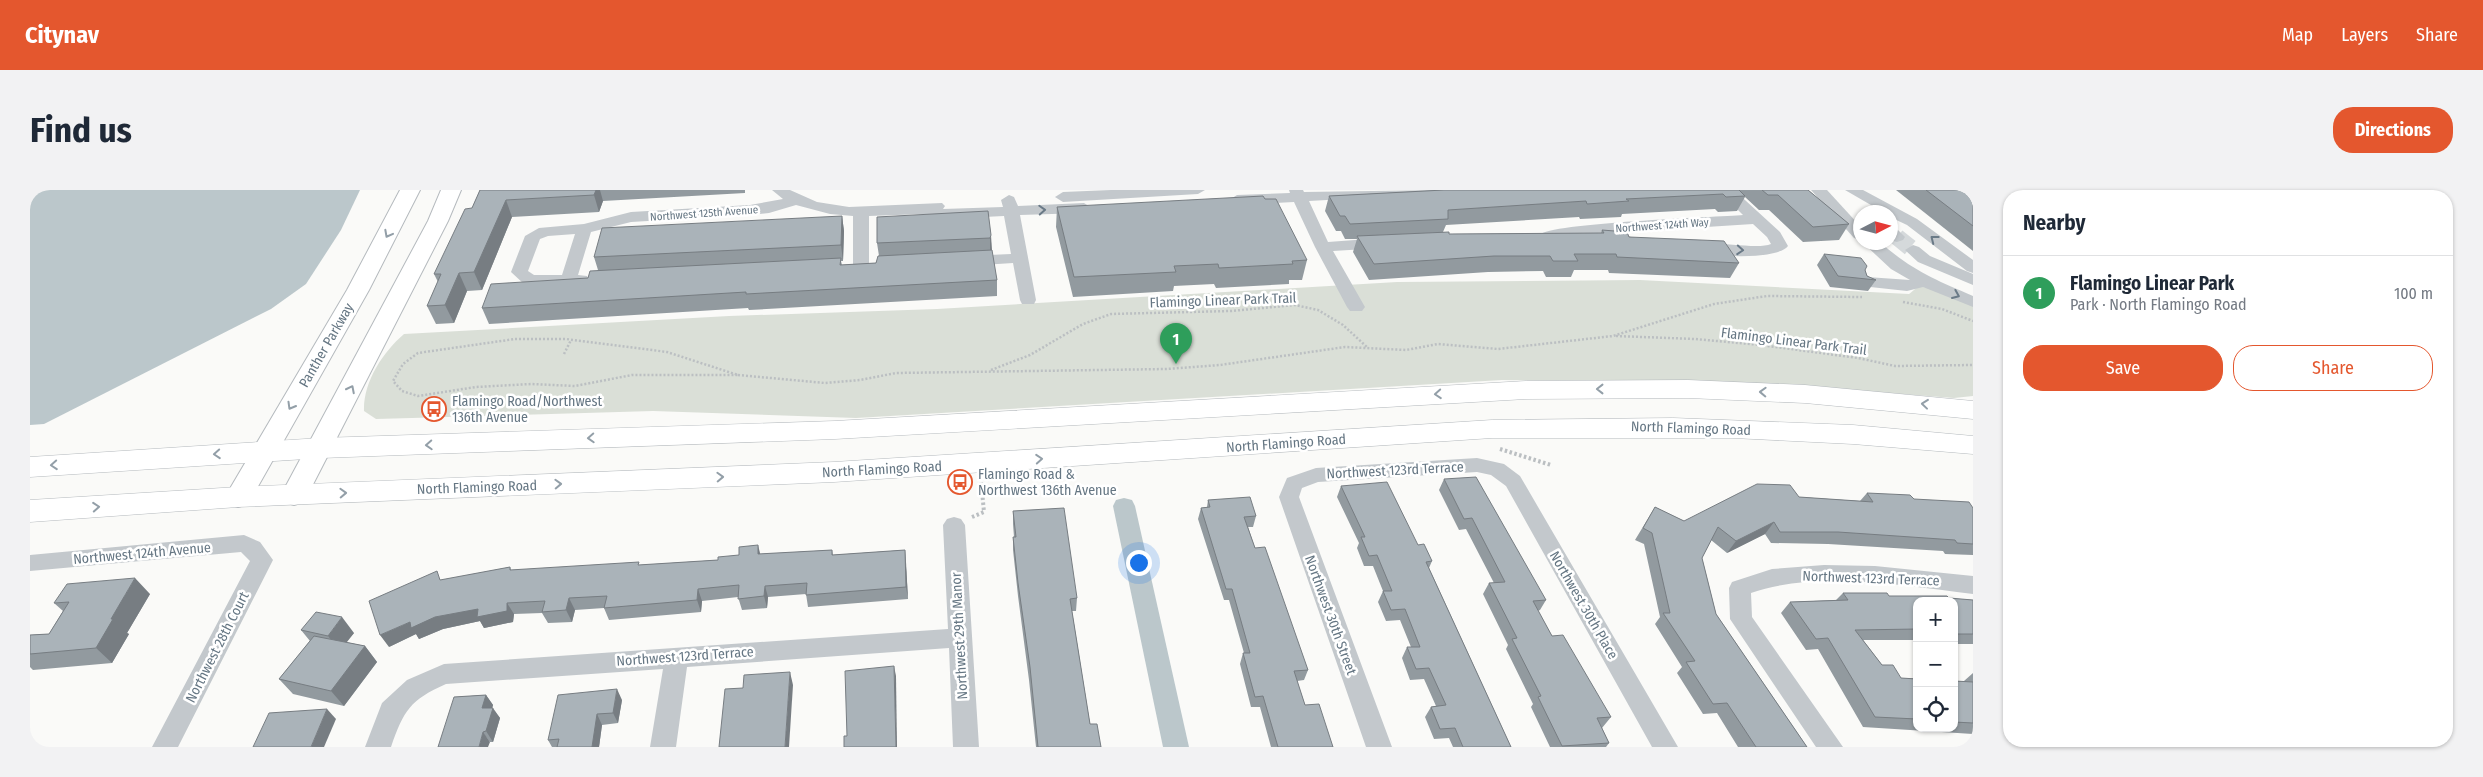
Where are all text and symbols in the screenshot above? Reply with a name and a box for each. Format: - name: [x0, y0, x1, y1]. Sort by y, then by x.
- text: Citynav: [25, 21, 99, 49]
- text: Map: [2282, 24, 2313, 46]
- text: Layers: [2341, 24, 2388, 46]
- text: Share: [2416, 24, 2458, 46]
- button: Directions: [2333, 107, 2453, 153]
- text: Find us: [30, 109, 132, 151]
- street label: Northwest 125th Avenue: [650, 203, 759, 224]
- one-way arrow: [1038, 205, 1046, 215]
- north arrow: [1853, 205, 1898, 250]
- text: Nearby: [2023, 210, 2085, 236]
- street label: Northwest 124th Way: [1615, 216, 1709, 235]
- one-way arrow: [385, 228, 395, 237]
- one-way arrow: [1931, 236, 1940, 244]
- one-way arrow: [1736, 244, 1744, 255]
- text: Flamingo Linear Park: [2070, 272, 2234, 295]
- text: 1: [2036, 284, 2042, 303]
- text: 100 m: [2394, 284, 2433, 303]
- street label: Flamingo Linear Park Trail: [1149, 289, 1297, 312]
- one-way arrow: [1951, 289, 1959, 299]
- text: Park · North Flamingo Road: [2070, 295, 2247, 314]
- street label: Panther Parkway: [295, 299, 358, 390]
- pin: 1: [1160, 323, 1192, 364]
- street label: Flamingo Linear Park Trail: [1720, 324, 1868, 359]
- button: Save: [2023, 345, 2223, 391]
- button: Share: [2233, 345, 2433, 391]
- one-way arrow: [1596, 384, 1604, 394]
- one-way arrow: [345, 385, 355, 394]
- one-way arrow: [1758, 387, 1766, 398]
- one-way arrow: [1433, 388, 1441, 399]
- place label: Flamingo Road/Northwest 136th Avenue: [452, 393, 603, 426]
- bus stop icon: Flamingo Road/Northwest 136th Avenue: [421, 396, 447, 422]
- one-way arrow: [1920, 399, 1928, 410]
- one-way arrow: [288, 400, 298, 409]
- street label: North Flamingo Road: [1631, 418, 1751, 439]
- street label: North Flamingo Road: [1225, 431, 1347, 456]
- one-way arrow: [587, 432, 595, 443]
- one-way arrow: [425, 440, 432, 450]
- one-way arrow: [212, 448, 220, 459]
- one-way arrow: [1036, 454, 1044, 465]
- street label: North Flamingo Road: [822, 458, 942, 481]
- street label: Northwest 123rd Terrace: [1326, 458, 1464, 483]
- one-way arrow: [50, 460, 58, 471]
- place label: Flamingo Road & Northwest 136th Avenue: [978, 466, 1117, 499]
- bus stop icon: Flamingo Road & Northwest 136th Avenue: [947, 469, 973, 495]
- one-way arrow: [716, 472, 724, 483]
- street label: North Flamingo Road: [417, 477, 537, 498]
- one-way arrow: [554, 479, 562, 489]
- one-way arrow: [339, 488, 347, 498]
- one-way arrow: [92, 501, 100, 512]
- street label: Northwest 124th Avenue: [73, 539, 212, 568]
- street label: Northwest 30th Place: [1546, 548, 1621, 662]
- your location: [1126, 550, 1152, 576]
- street label: Northwest 30th Street: [1301, 553, 1360, 678]
- street label: Northwest 123rd Terrace: [1802, 568, 1940, 589]
- street label: Northwest 29th Manor: [948, 572, 971, 700]
- street label: Northwest 28th Court: [182, 589, 253, 705]
- map controls: [1913, 597, 1958, 732]
- button: +: [1913, 597, 1958, 642]
- button: −: [1913, 642, 1958, 687]
- street label: Northwest 123rd Terrace: [616, 643, 754, 670]
- button: locate: [1913, 687, 1958, 732]

